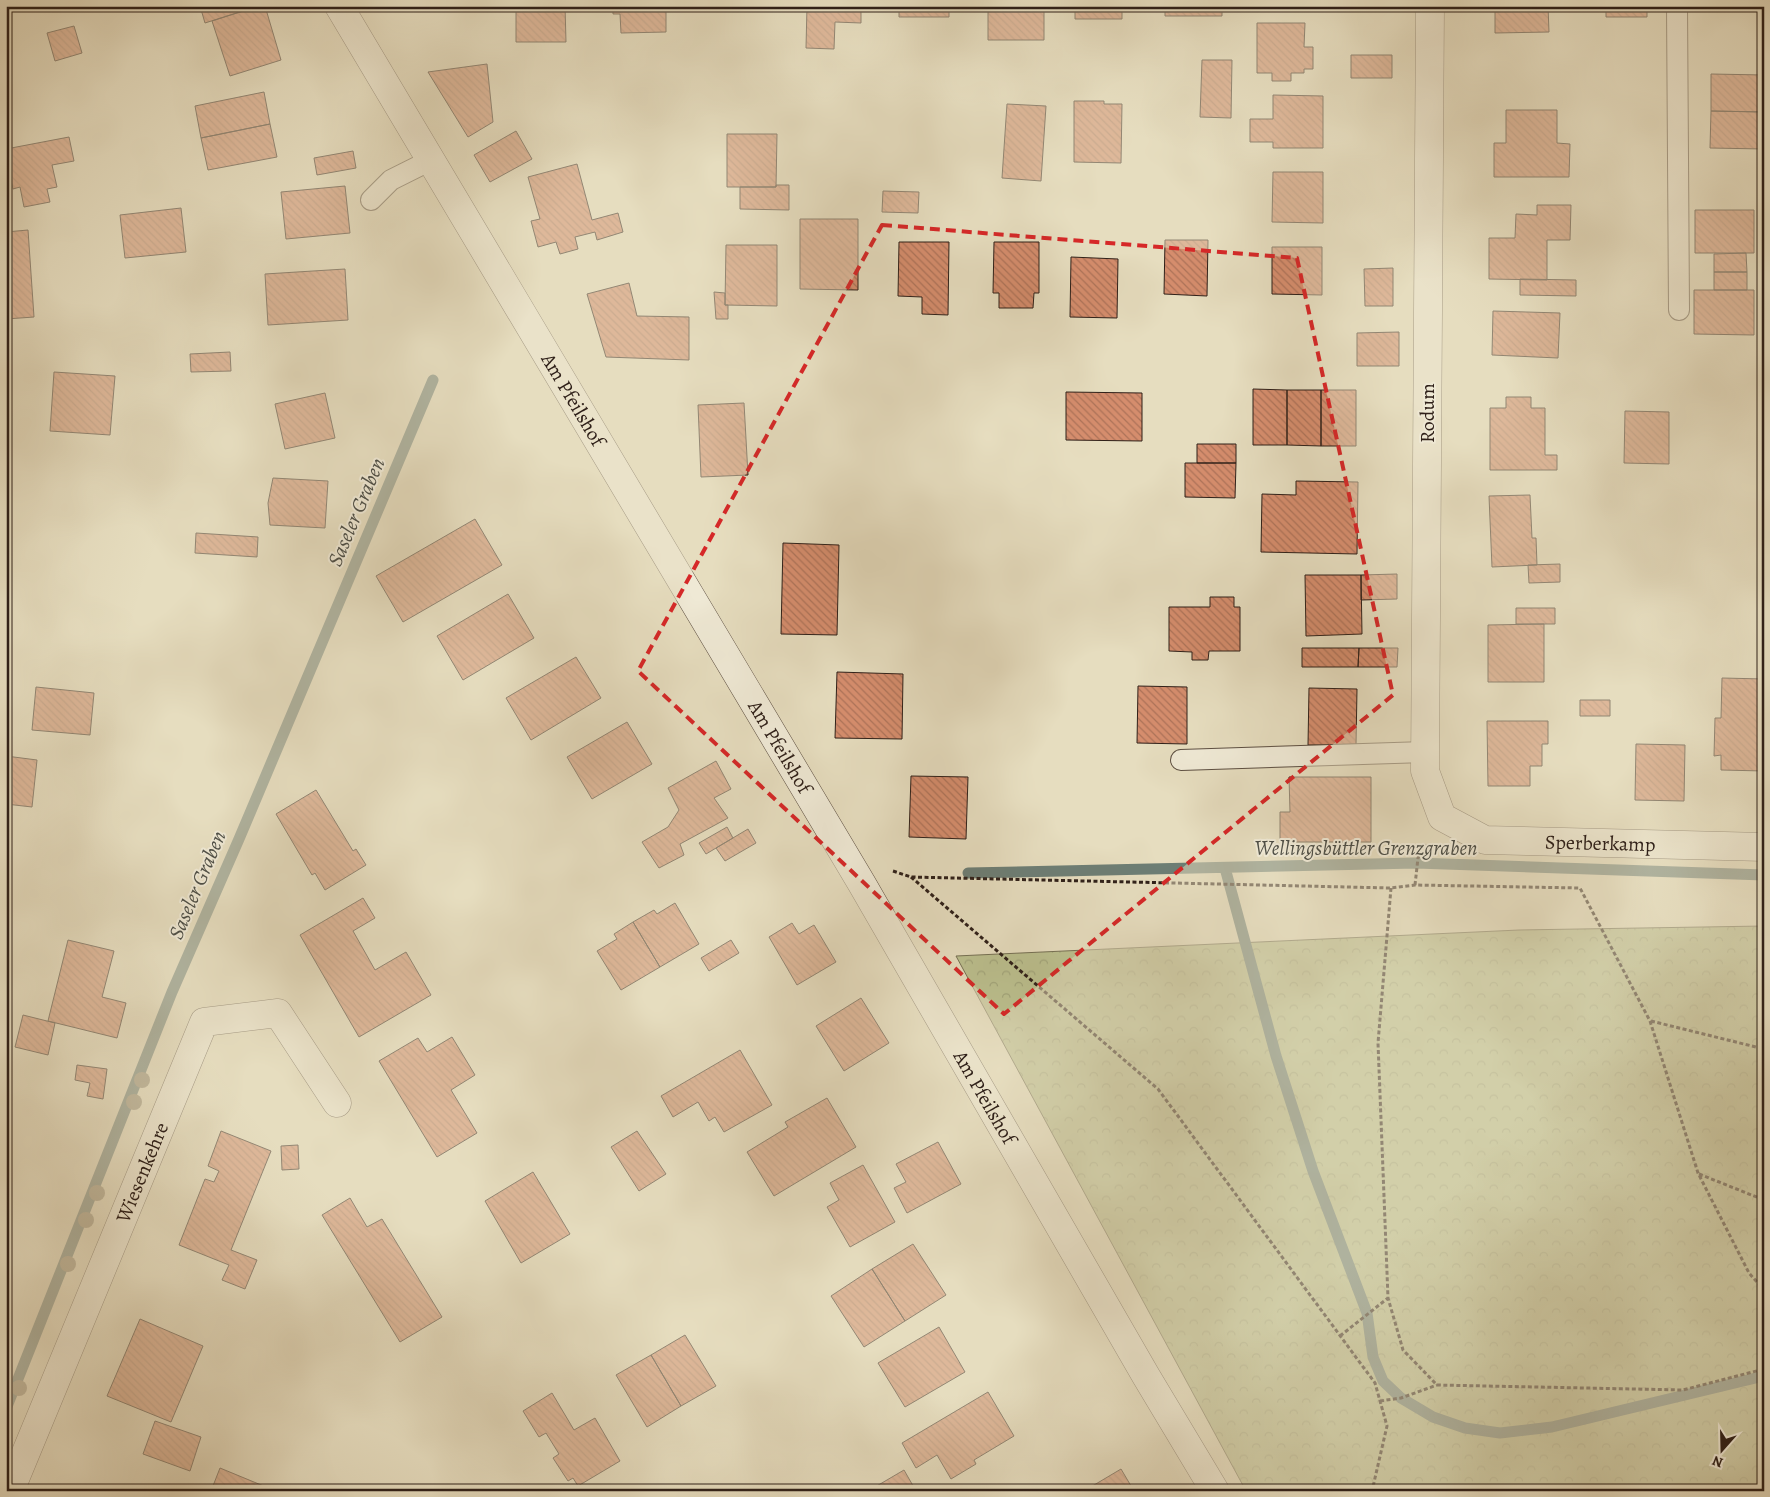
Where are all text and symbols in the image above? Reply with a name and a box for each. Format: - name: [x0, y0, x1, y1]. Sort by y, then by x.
- street label: Am Pfeilshof: [534, 347, 613, 454]
- street label: Rodum: [1414, 383, 1441, 443]
- water label: Saseler Graben: [321, 453, 391, 571]
- street label: Am Pfeilshof: [741, 694, 820, 801]
- water label: Saseler Graben: [162, 826, 232, 944]
- street label: Sperberkamp: [1544, 829, 1656, 858]
- water label: Wellingsbüttler Grenzgraben: [1255, 834, 1477, 862]
- street label: Am Pfeilshof: [946, 1045, 1024, 1152]
- street label: Wiesenkehre: [109, 1118, 175, 1227]
- north arrow: [1698, 1424, 1748, 1474]
- text: N: [1710, 1451, 1726, 1472]

